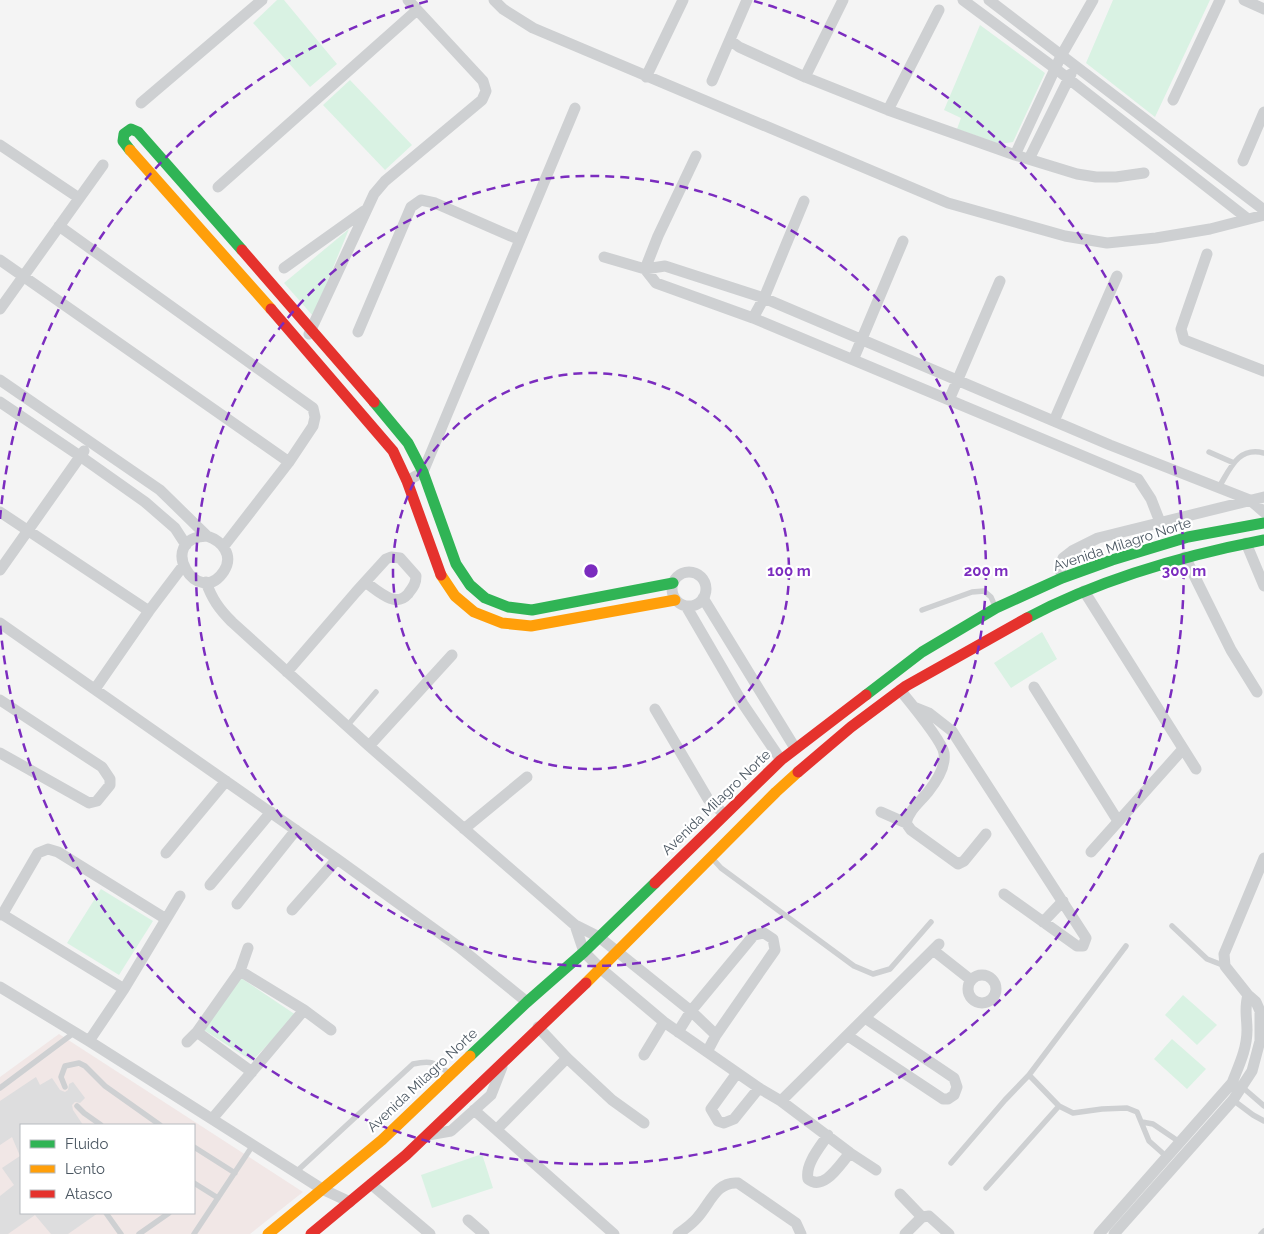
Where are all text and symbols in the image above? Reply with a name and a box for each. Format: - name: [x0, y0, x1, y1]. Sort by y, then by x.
- street label: Avenida Milagro Norte: [1051, 514, 1193, 574]
- centre of rings: [582, 562, 600, 580]
- text: 100 m: [767, 562, 811, 580]
- text: 200 m: [964, 562, 1008, 580]
- text: 300 m: [1162, 562, 1206, 580]
- street label: Avenida Milagro Norte: [659, 746, 773, 858]
- street label: Avenida Milagro Norte: [364, 1025, 480, 1135]
- legend: [20, 1124, 195, 1214]
- text: Fluido: [65, 1135, 108, 1153]
- text: Lento: [65, 1160, 105, 1178]
- text: Atasco: [65, 1185, 112, 1203]

